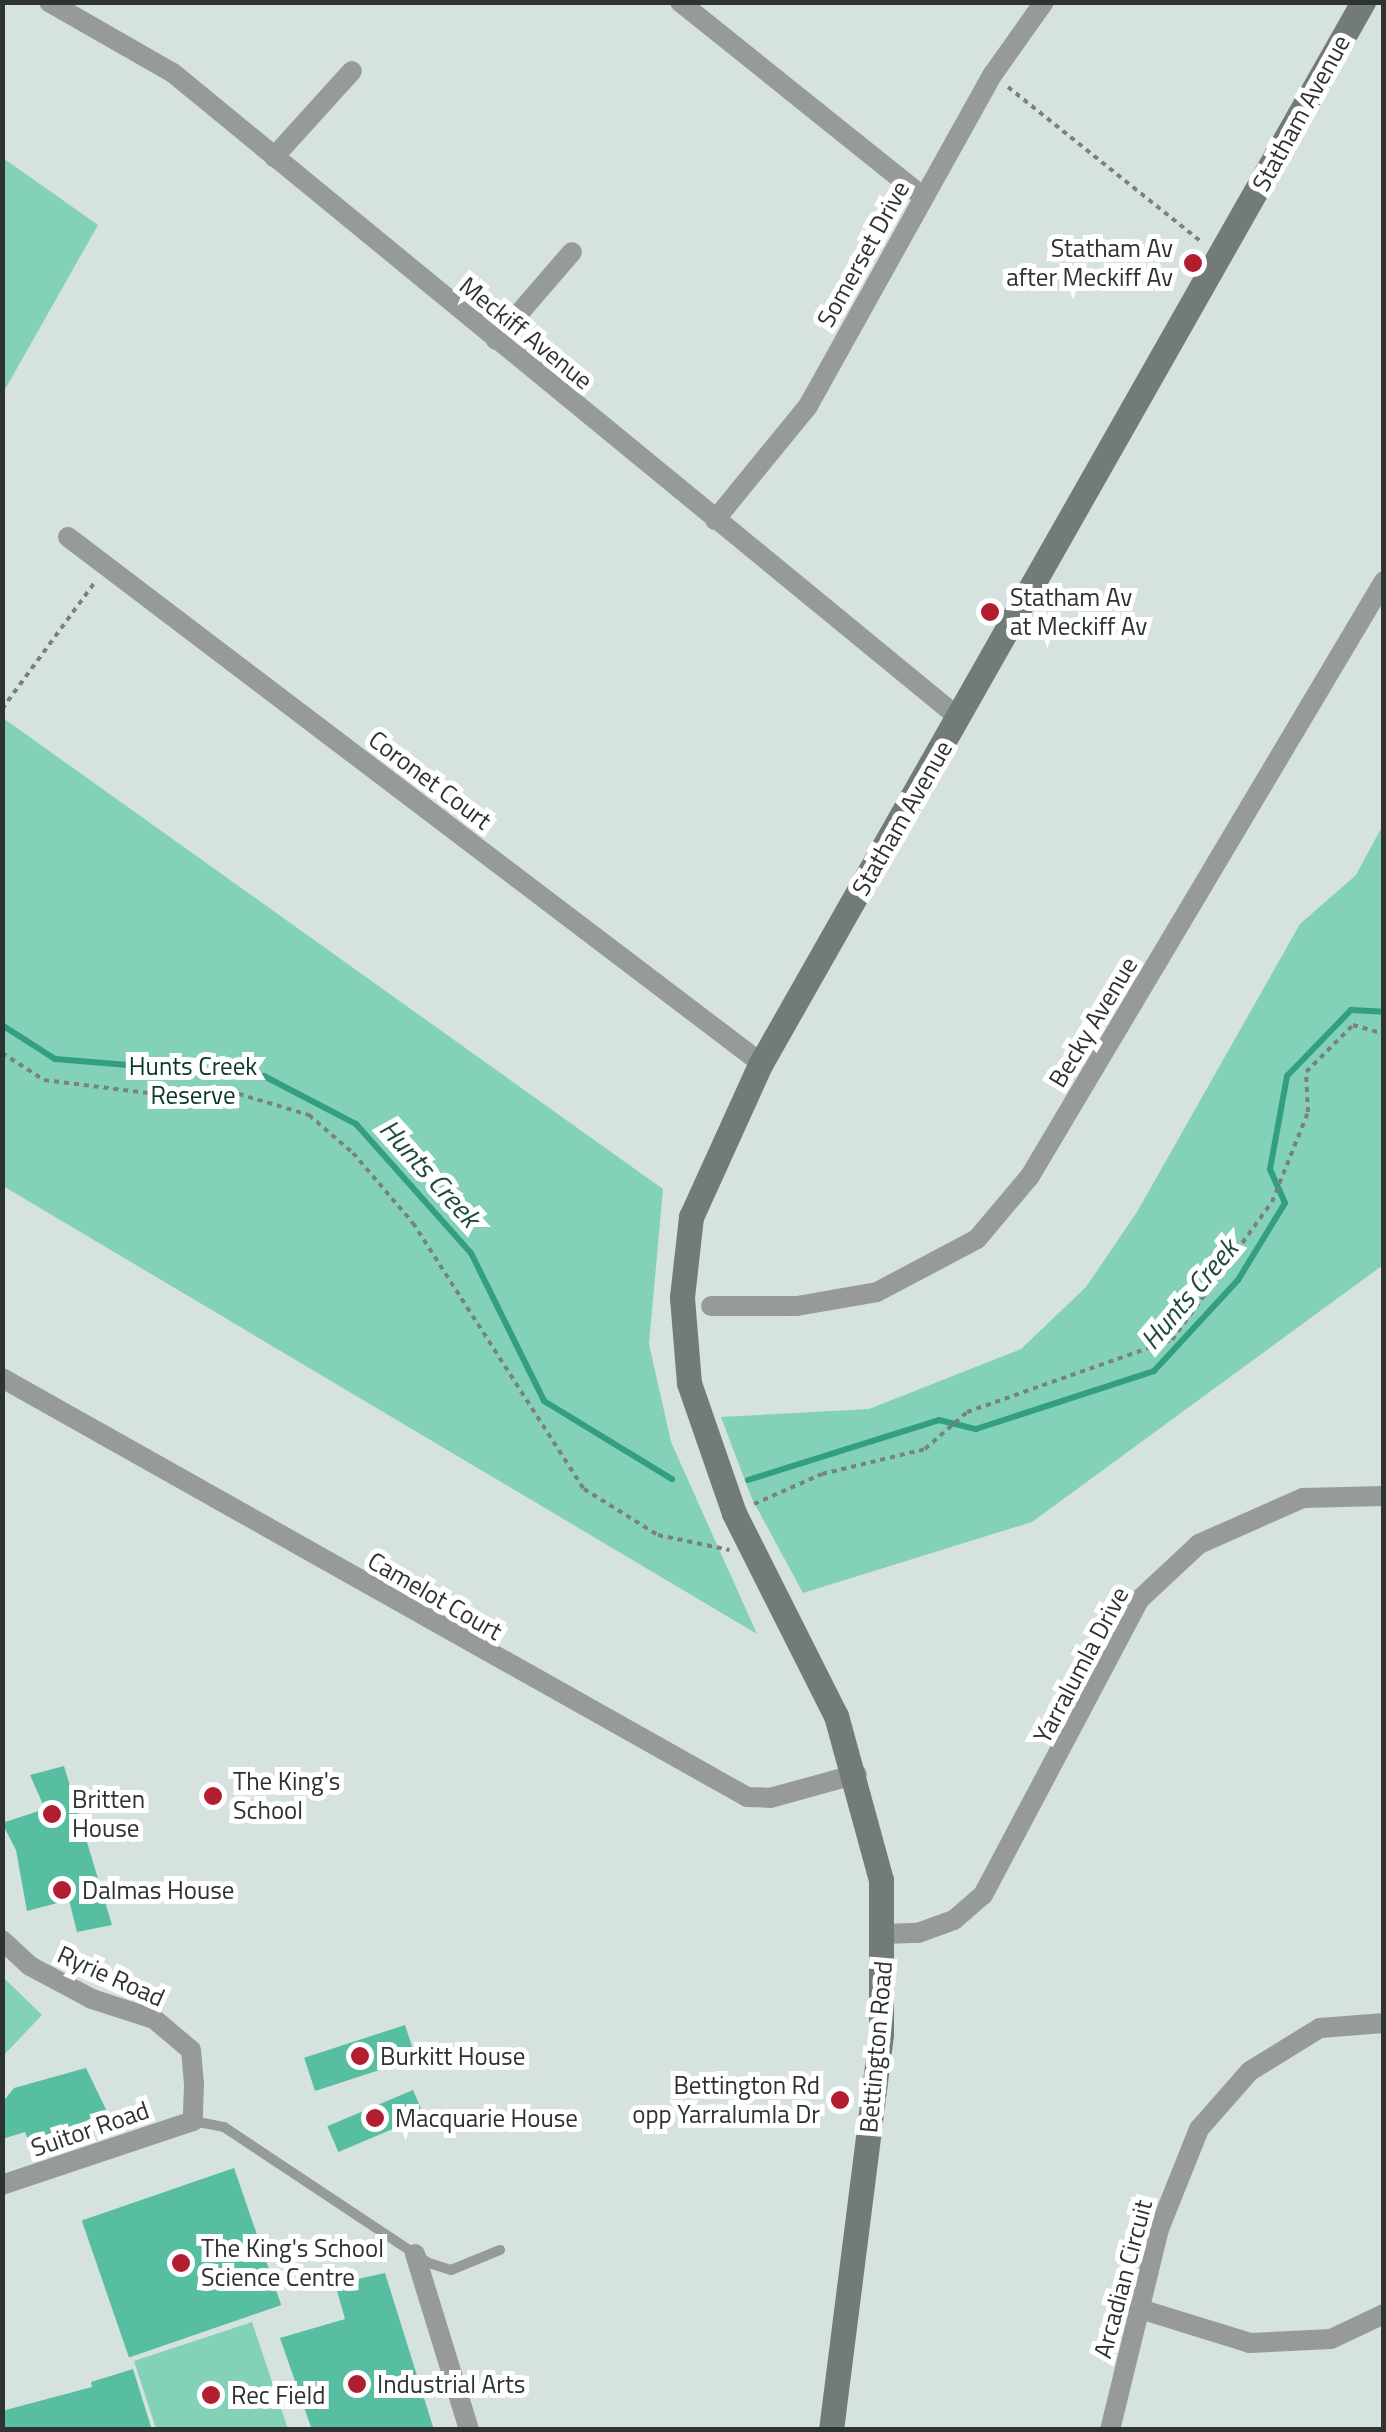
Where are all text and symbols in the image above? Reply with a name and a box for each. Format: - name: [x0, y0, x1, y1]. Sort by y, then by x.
- street label: Statham Avenue: [1246, 30, 1356, 196]
- street label: Somerset Drive: [811, 176, 915, 332]
- place label: Statham Av after Meckiff Av: [1006, 234, 1173, 293]
- marker: Statham Av after Meckiff Av: [1182, 252, 1204, 274]
- street label: Meckiff Avenue: [454, 270, 598, 396]
- place label: Statham Av at Meckiff Av: [1010, 583, 1147, 642]
- marker: Statham Av at Meckiff Av: [979, 601, 1001, 623]
- street label: Coronet Court: [363, 724, 497, 836]
- street label: Statham Avenue: [846, 735, 958, 901]
- street label: Becky Avenue: [1042, 951, 1144, 1093]
- park label: Hunts Creek Reserve: [129, 1052, 257, 1111]
- water label: Hunts Creek: [373, 1112, 487, 1234]
- water label: Hunts Creek: [1133, 1232, 1245, 1356]
- street label: Camelot Court: [363, 1545, 507, 1647]
- street label: Yarralumla Drive: [1027, 1582, 1135, 1748]
- place label: The King's School: [233, 1767, 340, 1826]
- place label: Britten House: [72, 1785, 145, 1844]
- marker: The King's School: [202, 1785, 224, 1807]
- marker: Britten House: [41, 1803, 63, 1825]
- place label: Dalmas House: [82, 1875, 234, 1905]
- marker: Dalmas House: [51, 1879, 73, 1901]
- street label: Ryrie Road: [53, 1939, 169, 2013]
- street label: Bettington Road: [854, 1960, 898, 2134]
- place label: Burkitt House: [380, 2041, 525, 2071]
- marker: Burkitt House: [349, 2045, 371, 2067]
- place label: Bettington Rd opp Yarralumla Dr: [632, 2071, 820, 2130]
- marker: Bettington Rd opp Yarralumla Dr: [829, 2089, 851, 2111]
- street label: Suitor Road: [27, 2095, 153, 2163]
- place label: Macquarie House: [395, 2103, 578, 2133]
- marker: Macquarie House: [364, 2107, 386, 2129]
- street label: Arcadian Circuit: [1087, 2197, 1159, 2361]
- place label: The King's School Science Centre: [201, 2234, 384, 2293]
- marker: The King's School Science Centre: [170, 2252, 192, 2274]
- place label: Industrial Arts: [377, 2369, 525, 2399]
- marker: Industrial Arts: [346, 2373, 368, 2395]
- place label: Rec Field: [231, 2380, 325, 2410]
- marker: Rec Field: [200, 2384, 222, 2406]

